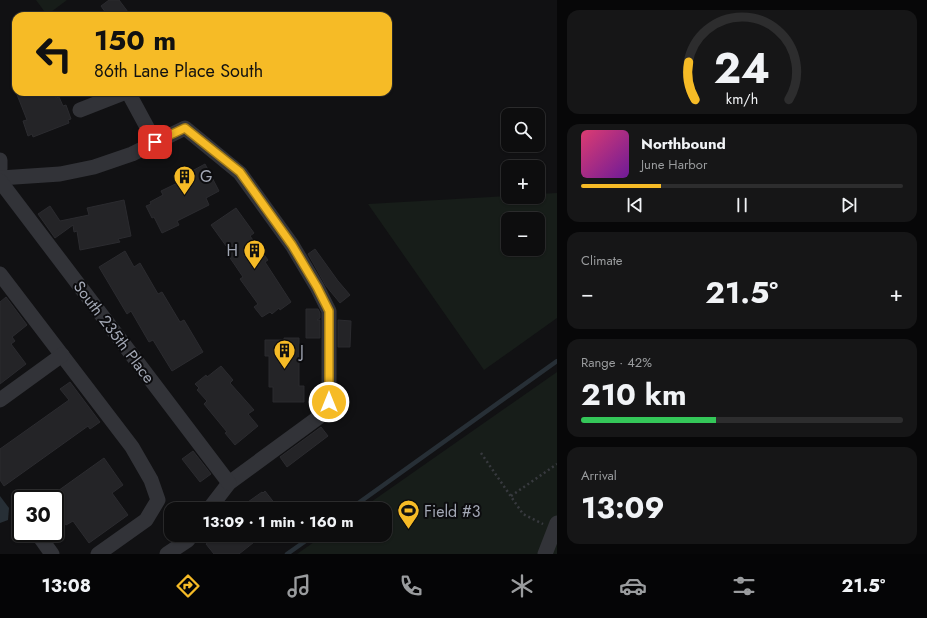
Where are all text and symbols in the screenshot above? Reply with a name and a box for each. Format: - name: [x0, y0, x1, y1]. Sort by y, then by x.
- text: 150 m: [94, 20, 176, 61]
- icon: left: [28, 28, 80, 80]
- text: 24: [714, 38, 770, 99]
- text: 86th Lane Place South: [94, 58, 263, 84]
- text: km/h: [726, 89, 758, 109]
- map controls: [501, 108, 545, 256]
- button: search: [501, 108, 545, 152]
- pin: [138, 125, 172, 159]
- icon: arrive: [144, 131, 166, 153]
- text: Northbound: [641, 133, 726, 155]
- text: June Harbor: [641, 155, 707, 174]
- button: +: [501, 160, 545, 204]
- building icon: G: [171, 163, 197, 196]
- place label: G: [200, 165, 212, 188]
- icon: previous: [624, 194, 646, 216]
- icon: pause: [731, 194, 753, 216]
- icon: next: [838, 194, 860, 216]
- button: −: [501, 212, 545, 256]
- building icon: H: [241, 237, 267, 270]
- place label: H: [227, 239, 238, 262]
- text: Climate: [581, 251, 622, 270]
- text: 21.5°: [705, 271, 778, 314]
- street label: South 235th Place: [68, 276, 160, 388]
- text: −: [581, 277, 594, 309]
- text: +: [889, 277, 903, 309]
- building icon: J: [271, 338, 297, 371]
- place label: J: [298, 340, 304, 363]
- text: Range · 42%: [581, 353, 652, 372]
- text: 210 km: [581, 373, 687, 416]
- position arrow: [308, 381, 350, 423]
- text: Arrival: [581, 466, 617, 485]
- text: 13:09: [581, 486, 665, 529]
- speed limit sign: 30: [12, 490, 64, 542]
- sports icon: Field #3: [396, 498, 422, 531]
- place label: Field #3: [424, 500, 481, 523]
- text: 13:09 · 1 min · 160 m: [202, 511, 354, 533]
- icon: directions: [174, 572, 202, 600]
- icon: music: [285, 572, 313, 600]
- icon: phone: [397, 572, 425, 600]
- icon: climate: [508, 572, 536, 600]
- icon: car: [619, 572, 647, 600]
- icon: filters: [730, 572, 758, 600]
- text: 13:08: [42, 573, 91, 599]
- text: 21.5°: [842, 573, 885, 599]

